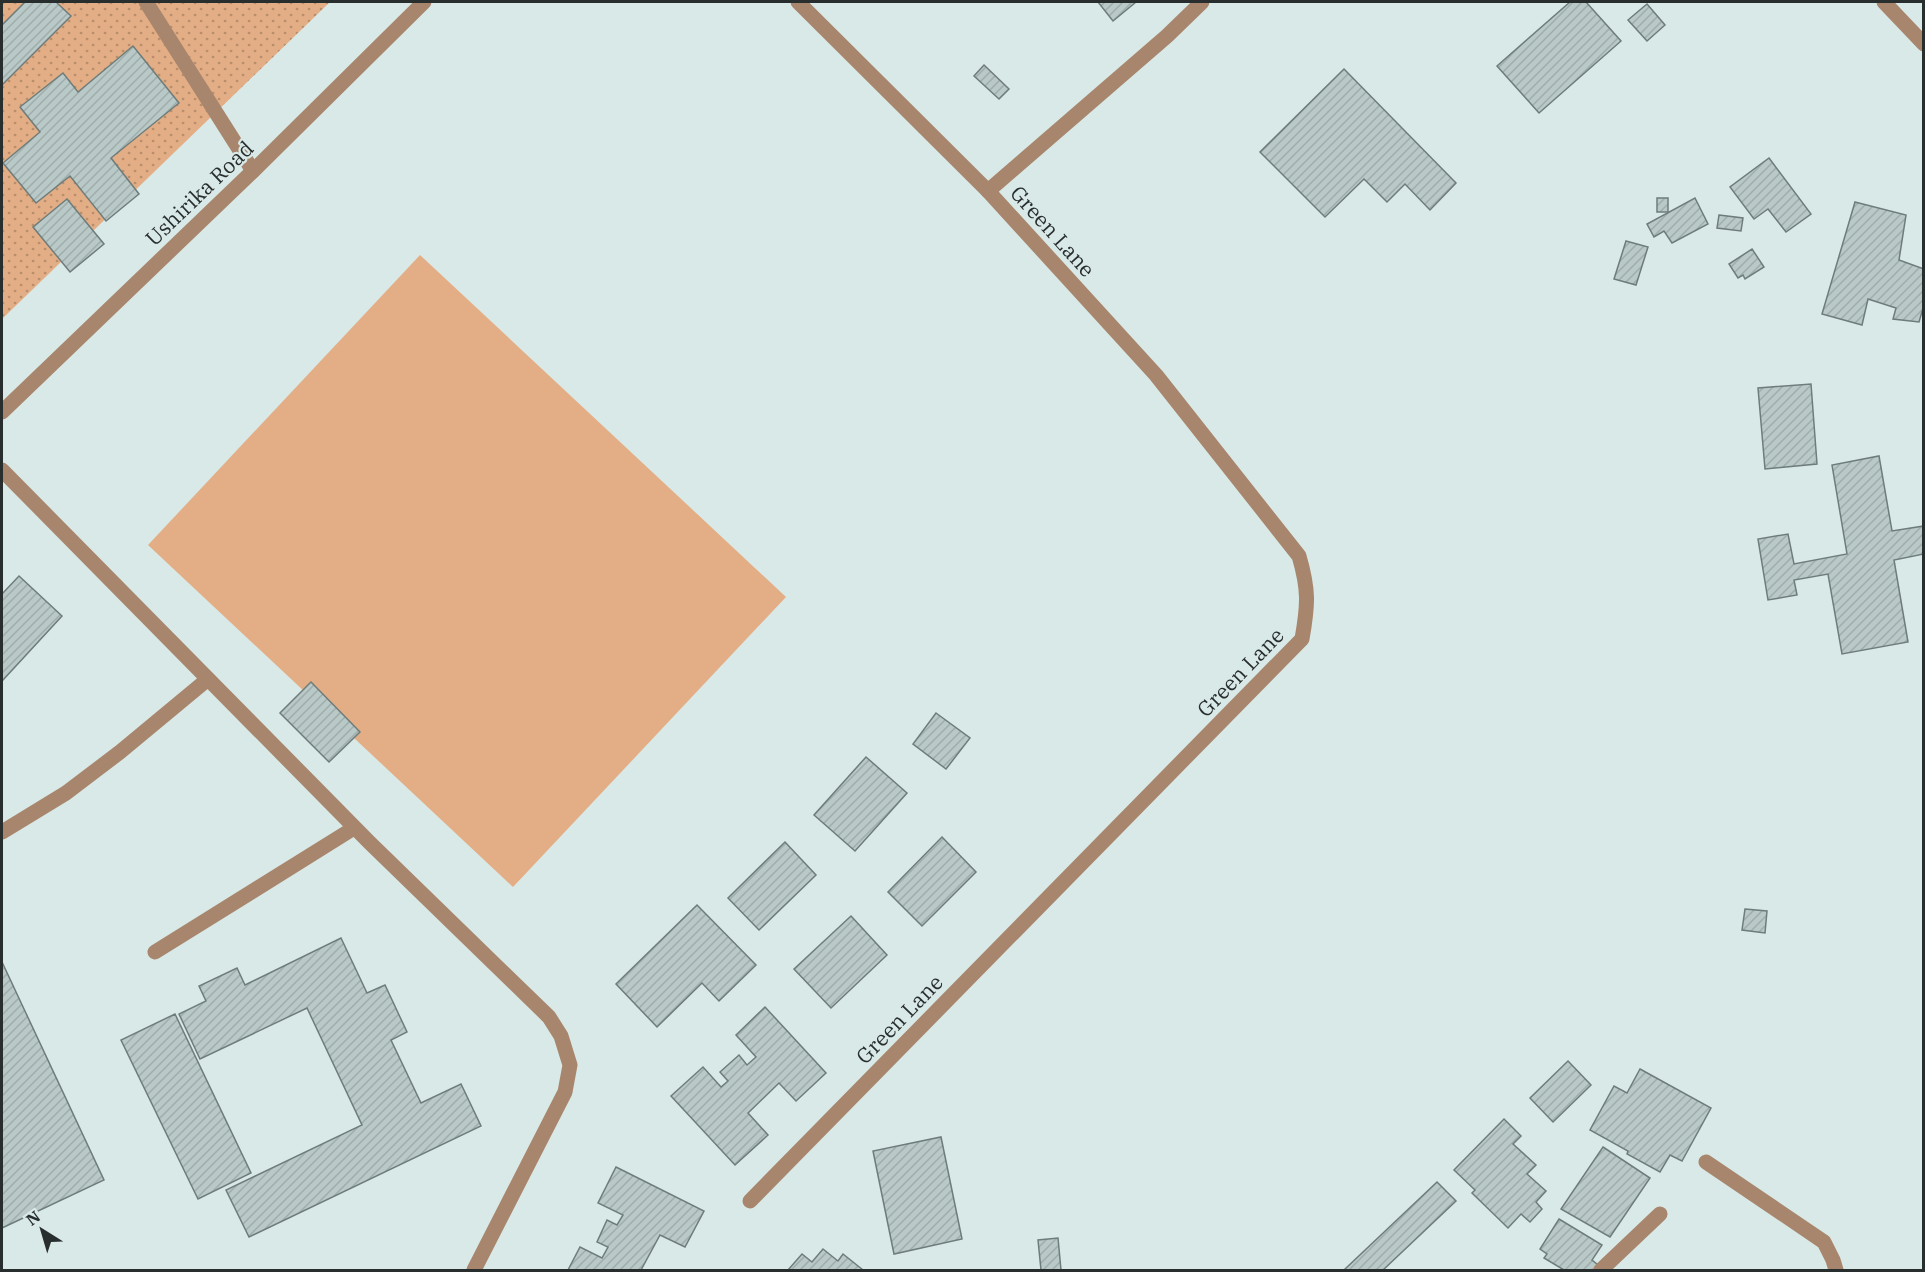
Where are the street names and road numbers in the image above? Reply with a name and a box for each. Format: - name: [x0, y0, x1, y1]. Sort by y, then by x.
- street label: Ushirika Road: [139, 134, 259, 252]
- street label: Green Lane: [1004, 179, 1102, 283]
- street label: Green Lane: [1190, 621, 1290, 723]
- street label: Green Lane: [849, 968, 949, 1070]

